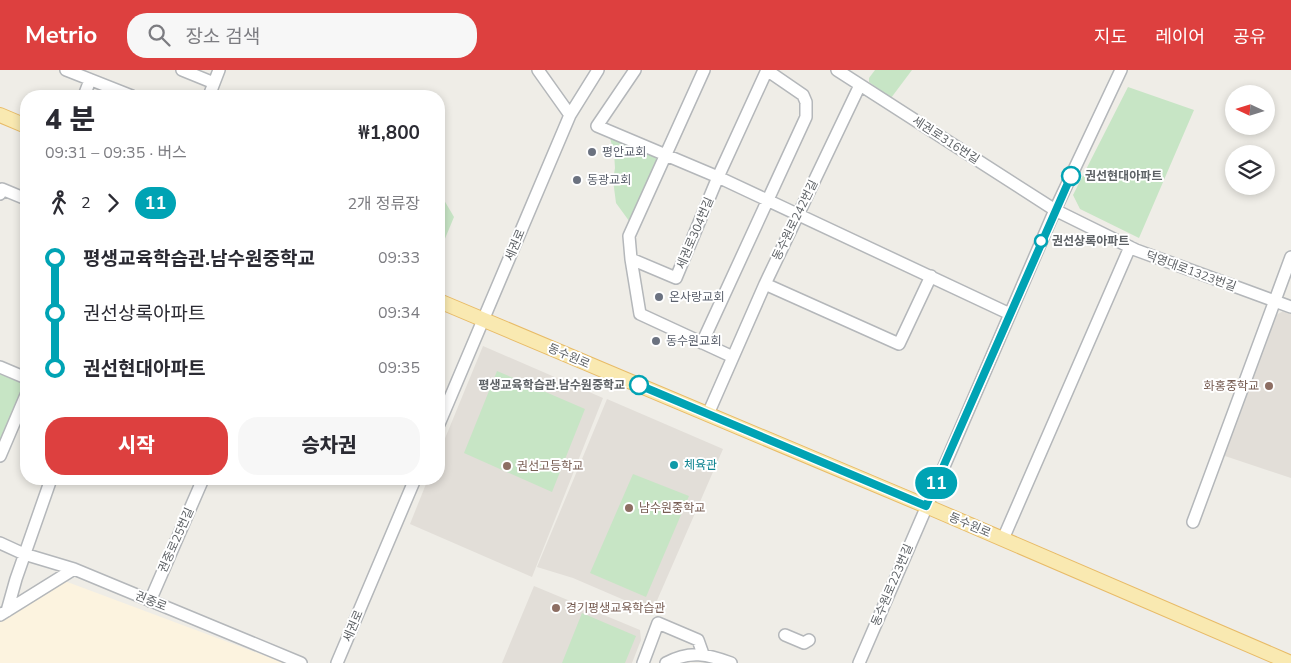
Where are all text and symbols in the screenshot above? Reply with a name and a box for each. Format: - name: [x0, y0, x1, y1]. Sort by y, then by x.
- search box: [127, 13, 477, 58]
- text: Metrio: [25, 19, 97, 51]
- icon: search: [145, 21, 173, 49]
- text: 장소 검색: [185, 24, 260, 50]
- text: 지도: [1094, 25, 1127, 49]
- text: 레이어: [1155, 25, 1205, 49]
- text: 공유: [1233, 25, 1266, 49]
- north arrow: [1225, 85, 1275, 135]
- map controls: [1225, 85, 1275, 195]
- text: 4 분: [45, 101, 95, 139]
- street label: 세권로316번길: [909, 112, 983, 168]
- text: ₩1,800: [358, 120, 420, 146]
- text: 09:31 – 09:35 · 버스: [45, 142, 187, 164]
- place label: 평안교회: [602, 144, 646, 160]
- button: layers: [1225, 145, 1275, 195]
- marker: 평안교회: [586, 146, 598, 158]
- marker: 권선현대아파트: [1061, 166, 1081, 186]
- place label: 권선현대아파트: [1085, 168, 1162, 184]
- place label: 동광교회: [587, 172, 631, 188]
- marker: 동광교회: [571, 174, 583, 186]
- street label: 동수원로242번길: [769, 177, 821, 263]
- icon: walk: [45, 189, 73, 217]
- icon: forward: [99, 189, 127, 217]
- text: 11: [145, 191, 166, 215]
- text: 2: [81, 192, 91, 214]
- text: 2개 정류장: [347, 193, 420, 215]
- street label: 세권로304번길: [673, 195, 717, 271]
- street label: 세권로: [501, 227, 529, 263]
- place label: 권선상록아파트: [1052, 233, 1129, 249]
- marker: 권선상록아파트: [1034, 234, 1048, 248]
- text: 평생교육학습관.남수원중학교: [83, 246, 315, 272]
- text: 09:33: [378, 247, 420, 269]
- street label: 덕영대로1323번길: [1144, 247, 1238, 295]
- place label: 온사랑교회: [669, 289, 724, 305]
- marker: 온사랑교회: [653, 291, 665, 303]
- text: 권선상록아파트: [83, 301, 205, 327]
- text: 09:34: [378, 302, 420, 324]
- place label: 동수원교회: [666, 333, 721, 349]
- marker: 동수원교회: [650, 335, 662, 347]
- street label: 동수원로: [546, 340, 592, 372]
- text: 권선현대아파트: [83, 356, 205, 382]
- text: 09:35: [378, 357, 420, 379]
- marker: 평생교육학습관.남수원중학교: [629, 375, 649, 395]
- place label: 평생교육학습관.남수원중학교: [479, 377, 625, 393]
- place label: 화홍중학교: [1204, 378, 1259, 394]
- marker: 화홍중학교: [1263, 380, 1275, 392]
- button: 시작: [45, 417, 228, 475]
- button: 승차권: [238, 417, 420, 475]
- place label: 체육관: [684, 457, 717, 473]
- place label: 권선고등학교: [517, 458, 583, 474]
- marker: 체육관: [668, 459, 680, 471]
- marker: 권선고등학교: [501, 460, 513, 472]
- line badge: 11: [914, 467, 958, 499]
- text: 11: [925, 471, 947, 495]
- place label: 남수원중학교: [639, 500, 705, 516]
- marker: 남수원중학교: [623, 502, 635, 514]
- street label: 권중로25번길: [155, 505, 197, 575]
- street label: 동수원로: [947, 509, 993, 541]
- street label: 동수원로223번길: [867, 541, 917, 629]
- street label: 권중로: [133, 587, 169, 615]
- place label: 경기평생교육학습관: [566, 600, 665, 616]
- marker: 경기평생교육학습관: [550, 602, 562, 614]
- street label: 세권로: [339, 608, 367, 644]

